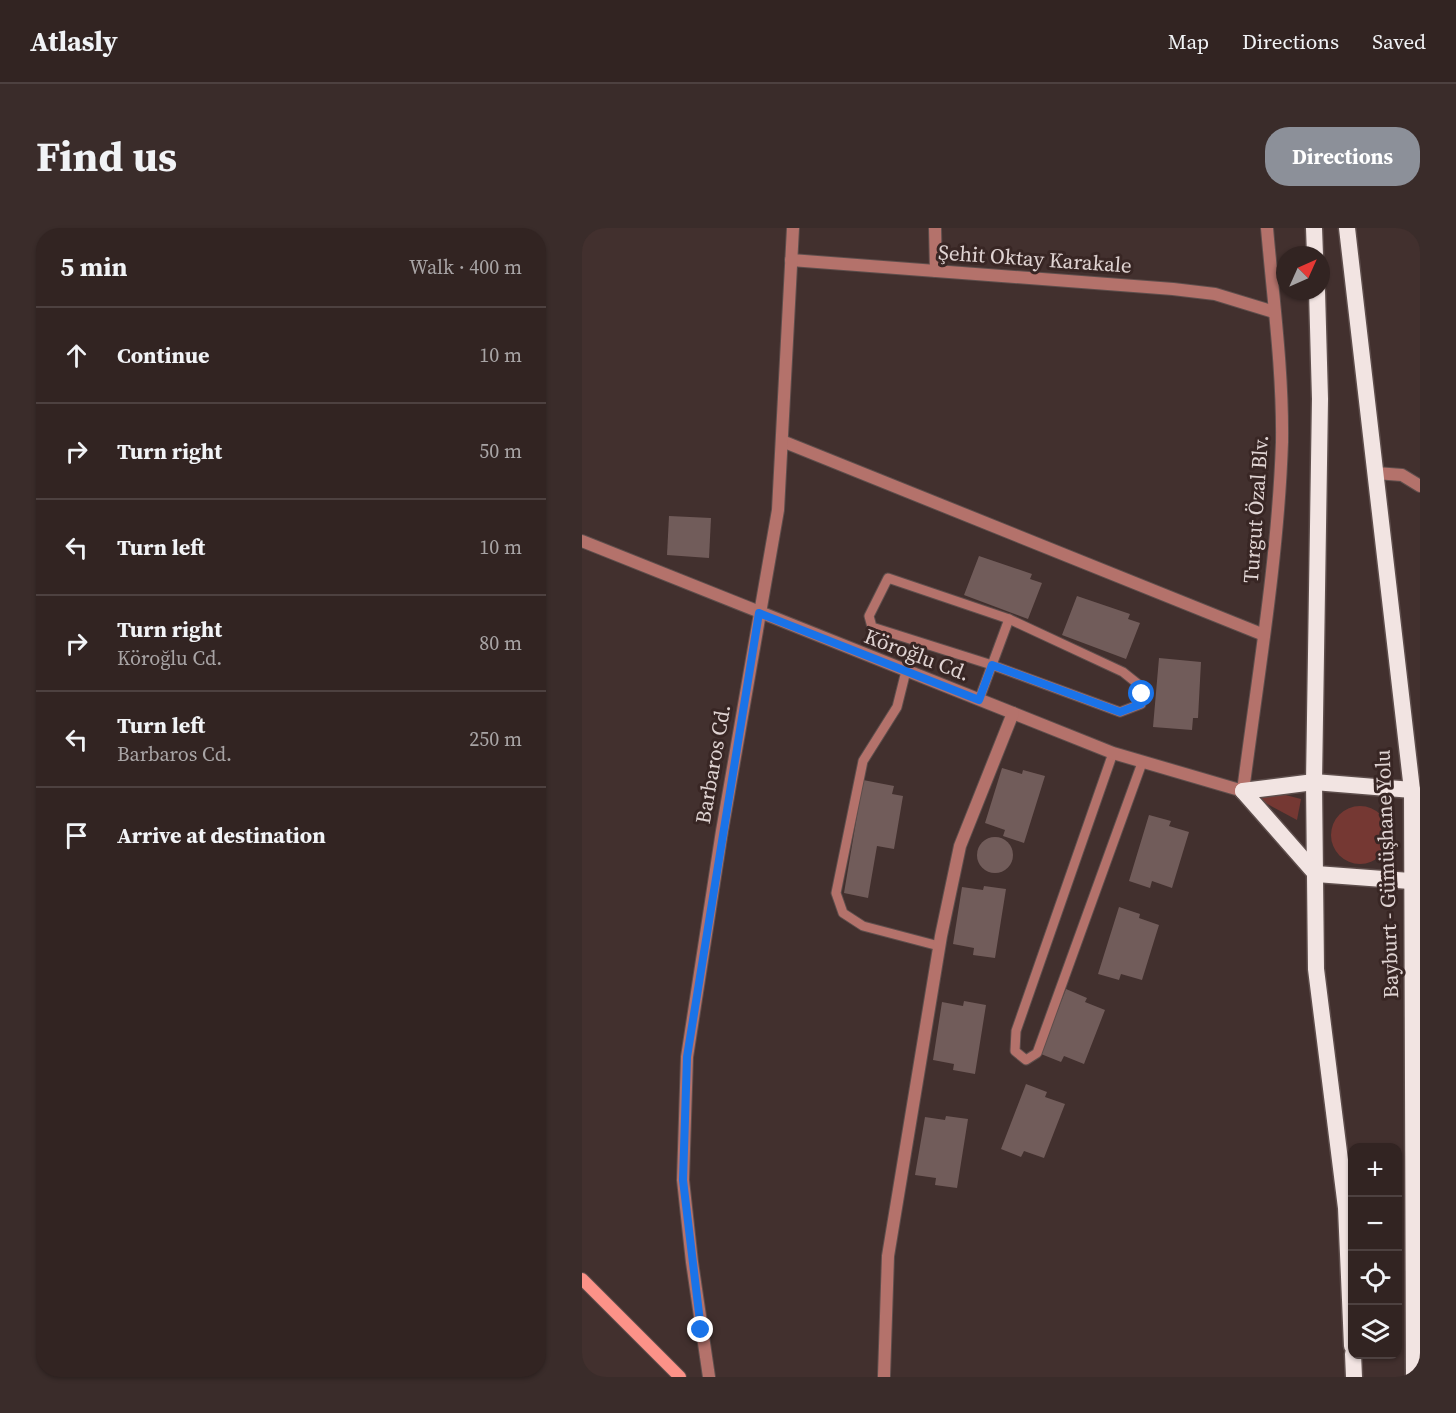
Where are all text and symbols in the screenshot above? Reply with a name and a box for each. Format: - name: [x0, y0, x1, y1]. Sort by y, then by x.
- text: Atlasly: [30, 22, 118, 60]
- text: Map: [1168, 27, 1209, 56]
- text: Directions: [1242, 27, 1339, 56]
- text: Saved: [1372, 27, 1426, 56]
- text: Find us: [36, 127, 177, 185]
- button: Directions: [1265, 127, 1420, 186]
- street label: Şehit Oktay Karakale: [937, 237, 1133, 280]
- north arrow: [1276, 246, 1330, 300]
- text: 5 min: [60, 249, 127, 285]
- text: Walk · 400 m: [409, 253, 522, 281]
- icon: ahead: [60, 339, 93, 372]
- text: Continue: [117, 340, 210, 370]
- text: 10 m: [479, 341, 522, 369]
- street label: Turgut Özal Blv.: [1236, 434, 1275, 584]
- icon: right: [60, 435, 93, 468]
- text: Turn right: [117, 436, 222, 466]
- text: 50 m: [479, 437, 522, 465]
- icon: left: [60, 531, 93, 564]
- text: Turn left: [117, 532, 205, 562]
- text: 10 m: [479, 533, 522, 561]
- text: Turn right: [117, 614, 222, 644]
- street label: Köroğlu Cd.: [860, 621, 974, 688]
- icon: right: [60, 627, 93, 660]
- text: 80 m: [479, 629, 522, 657]
- text: Köroğlu Cd.: [117, 644, 222, 672]
- route start: [1128, 680, 1154, 706]
- street label: Barbaros Cd.: [688, 702, 737, 826]
- text: Turn left: [117, 710, 205, 740]
- icon: left: [60, 723, 93, 756]
- text: 250 m: [469, 725, 522, 753]
- text: Barbaros Cd.: [117, 740, 232, 768]
- street label: Bayburt - Gümüşhane Yolu: [1368, 749, 1405, 999]
- icon: arrive: [60, 819, 93, 852]
- text: Arrive at destination: [117, 820, 326, 850]
- map controls: [1348, 1143, 1402, 1359]
- button: +: [1348, 1143, 1402, 1197]
- button: −: [1348, 1197, 1402, 1251]
- button: locate: [1348, 1251, 1402, 1305]
- button: layers: [1348, 1305, 1402, 1359]
- route end: [687, 1316, 713, 1342]

